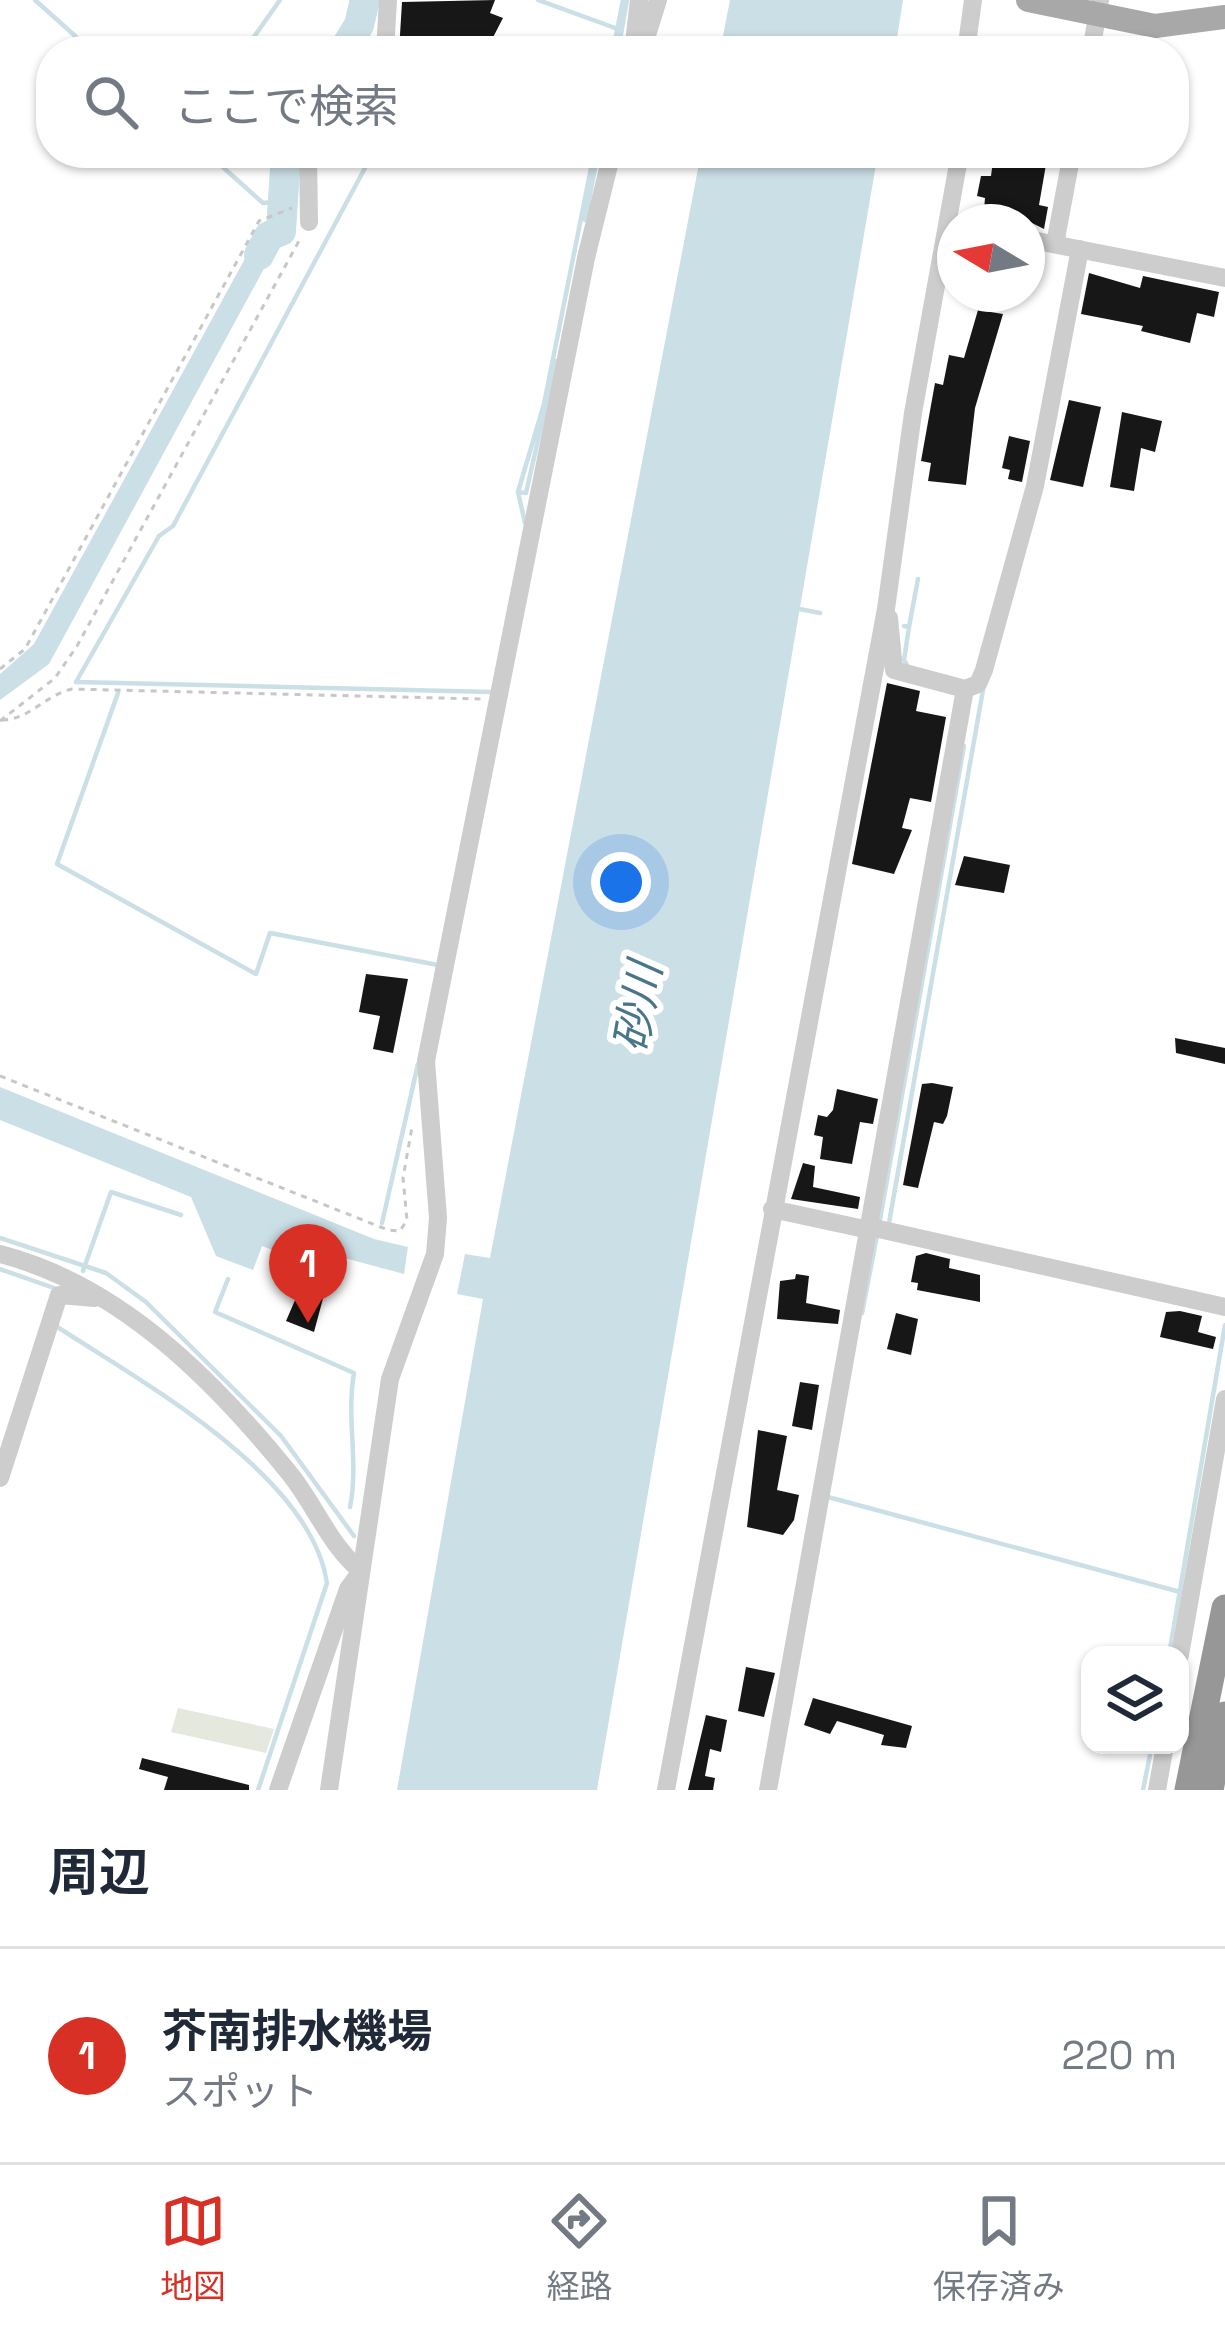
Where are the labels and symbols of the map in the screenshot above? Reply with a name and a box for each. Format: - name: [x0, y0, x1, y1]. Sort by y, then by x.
- north arrow: [937, 204, 1045, 312]
- your location: [591, 852, 651, 912]
- water label: 砂川: [602, 954, 675, 1056]
- pin: 1: [269, 1224, 347, 1323]

